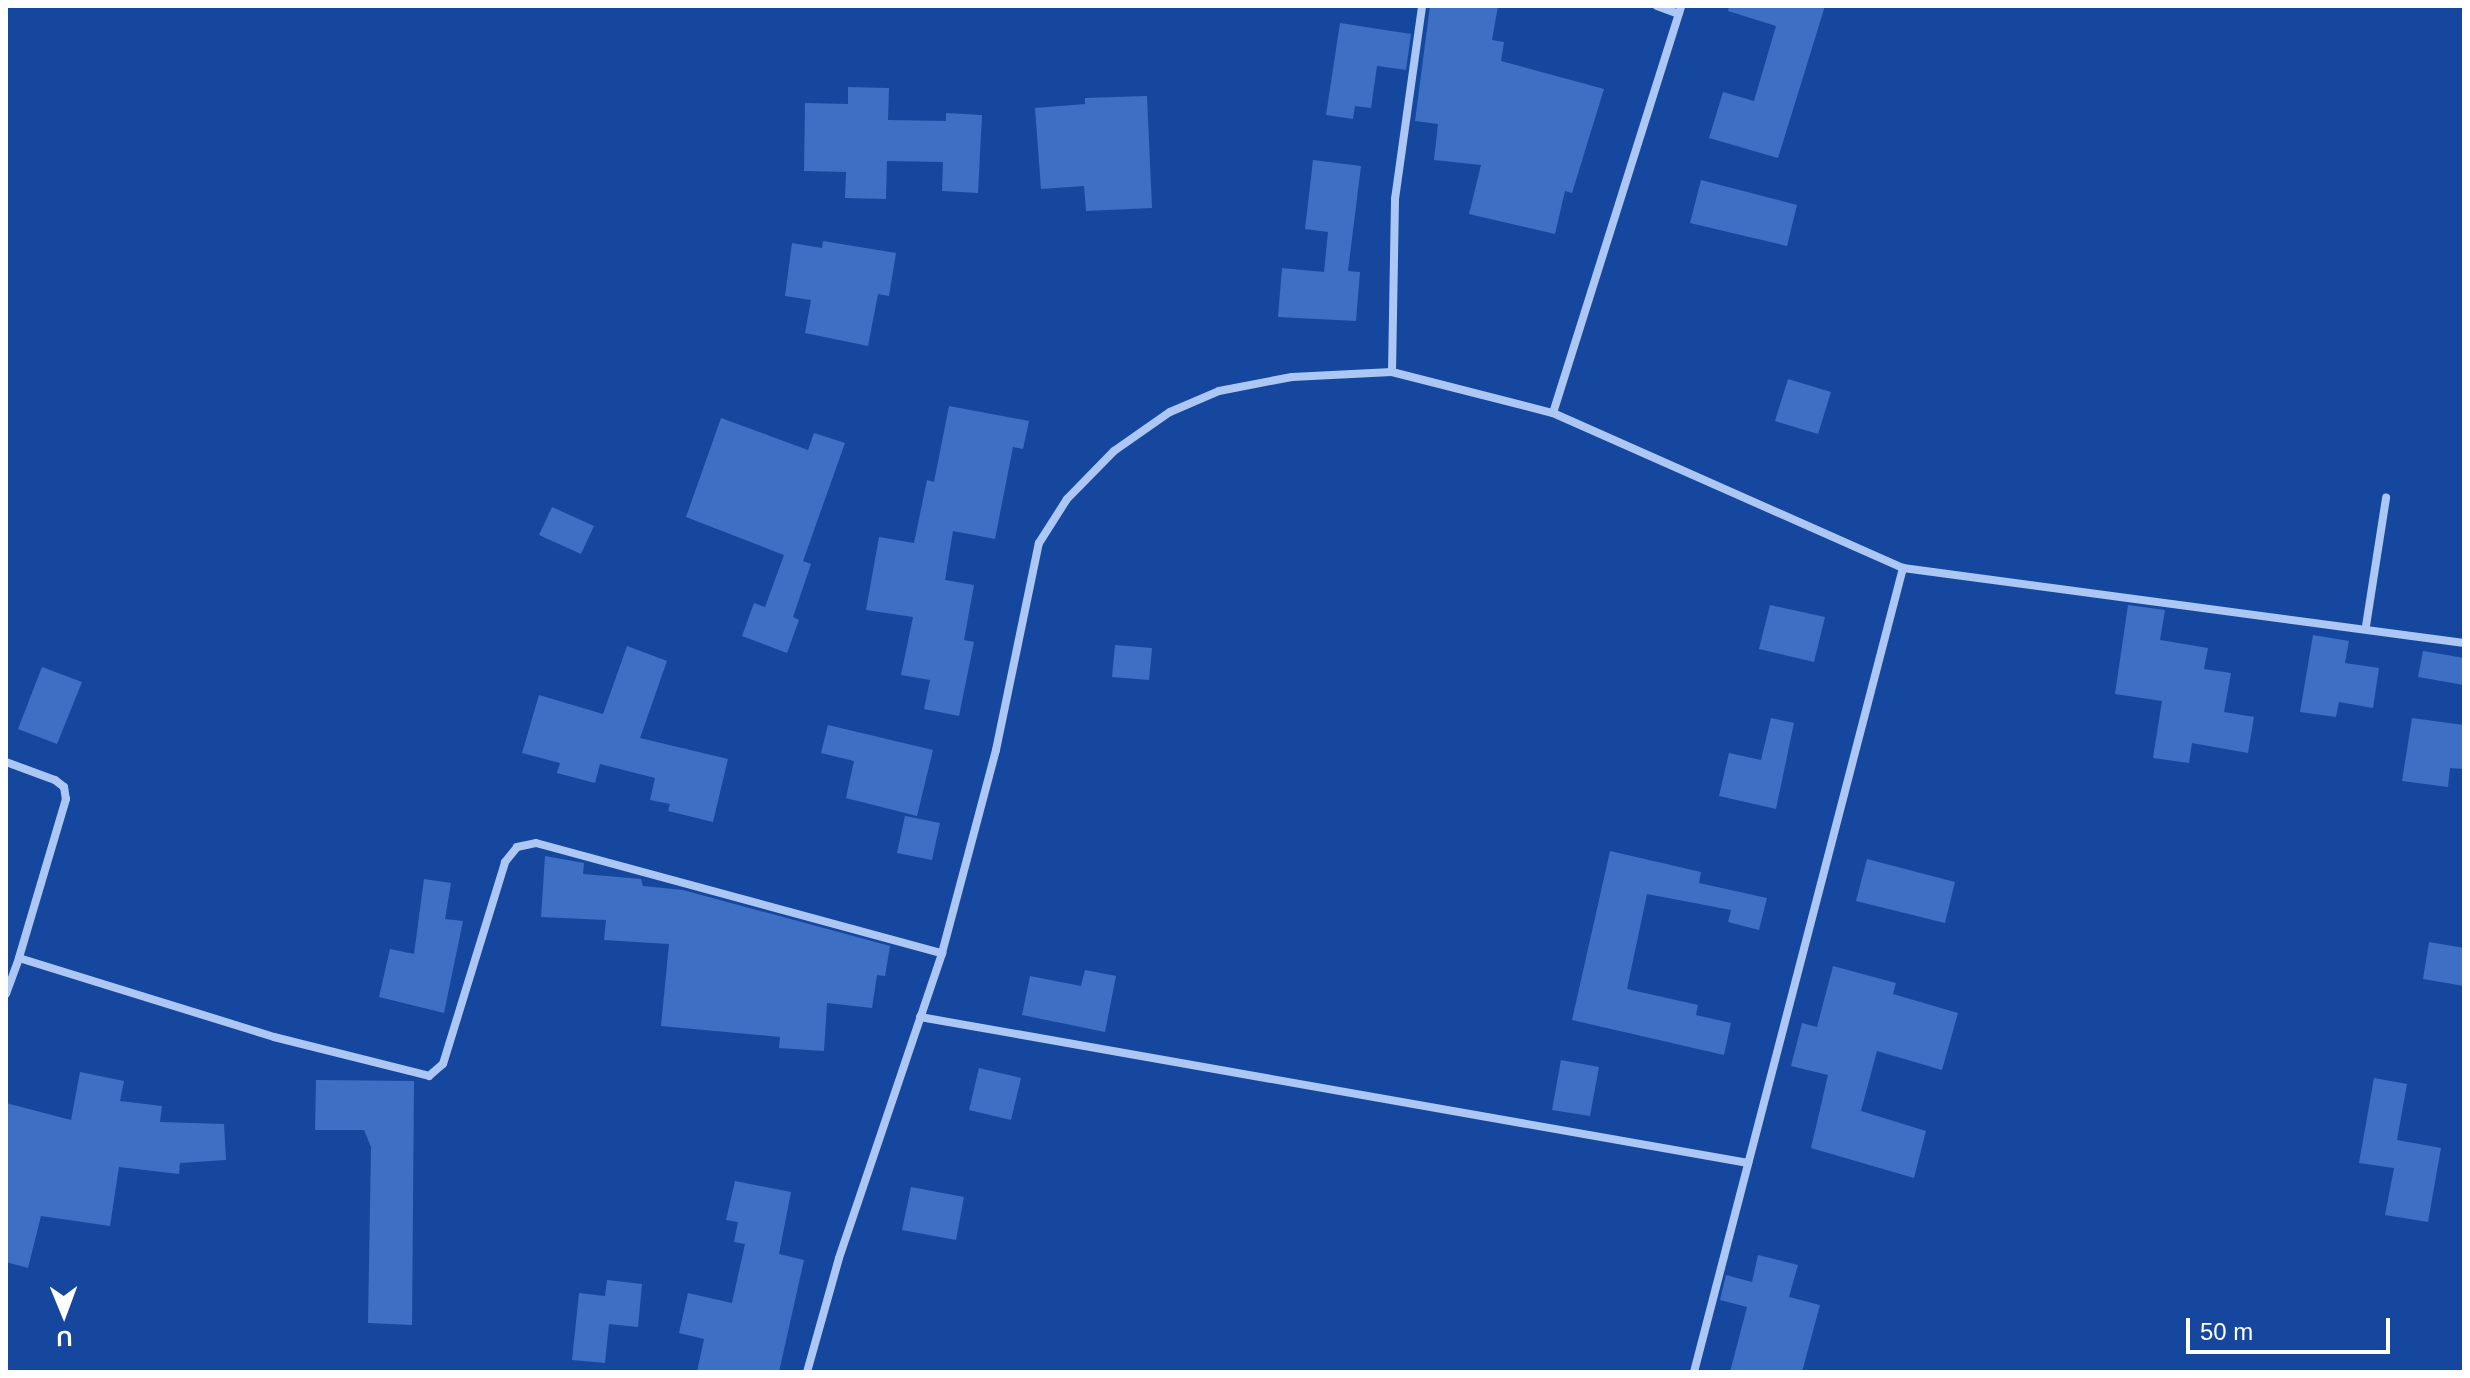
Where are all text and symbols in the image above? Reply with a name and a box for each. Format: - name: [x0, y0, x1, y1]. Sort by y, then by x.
- north arrow: [24, 1274, 104, 1354]
- scale bar: [2190, 1302, 2394, 1352]
- text: 50 m: [2200, 1318, 2253, 1345]
- text: U: [56, 1326, 73, 1351]

